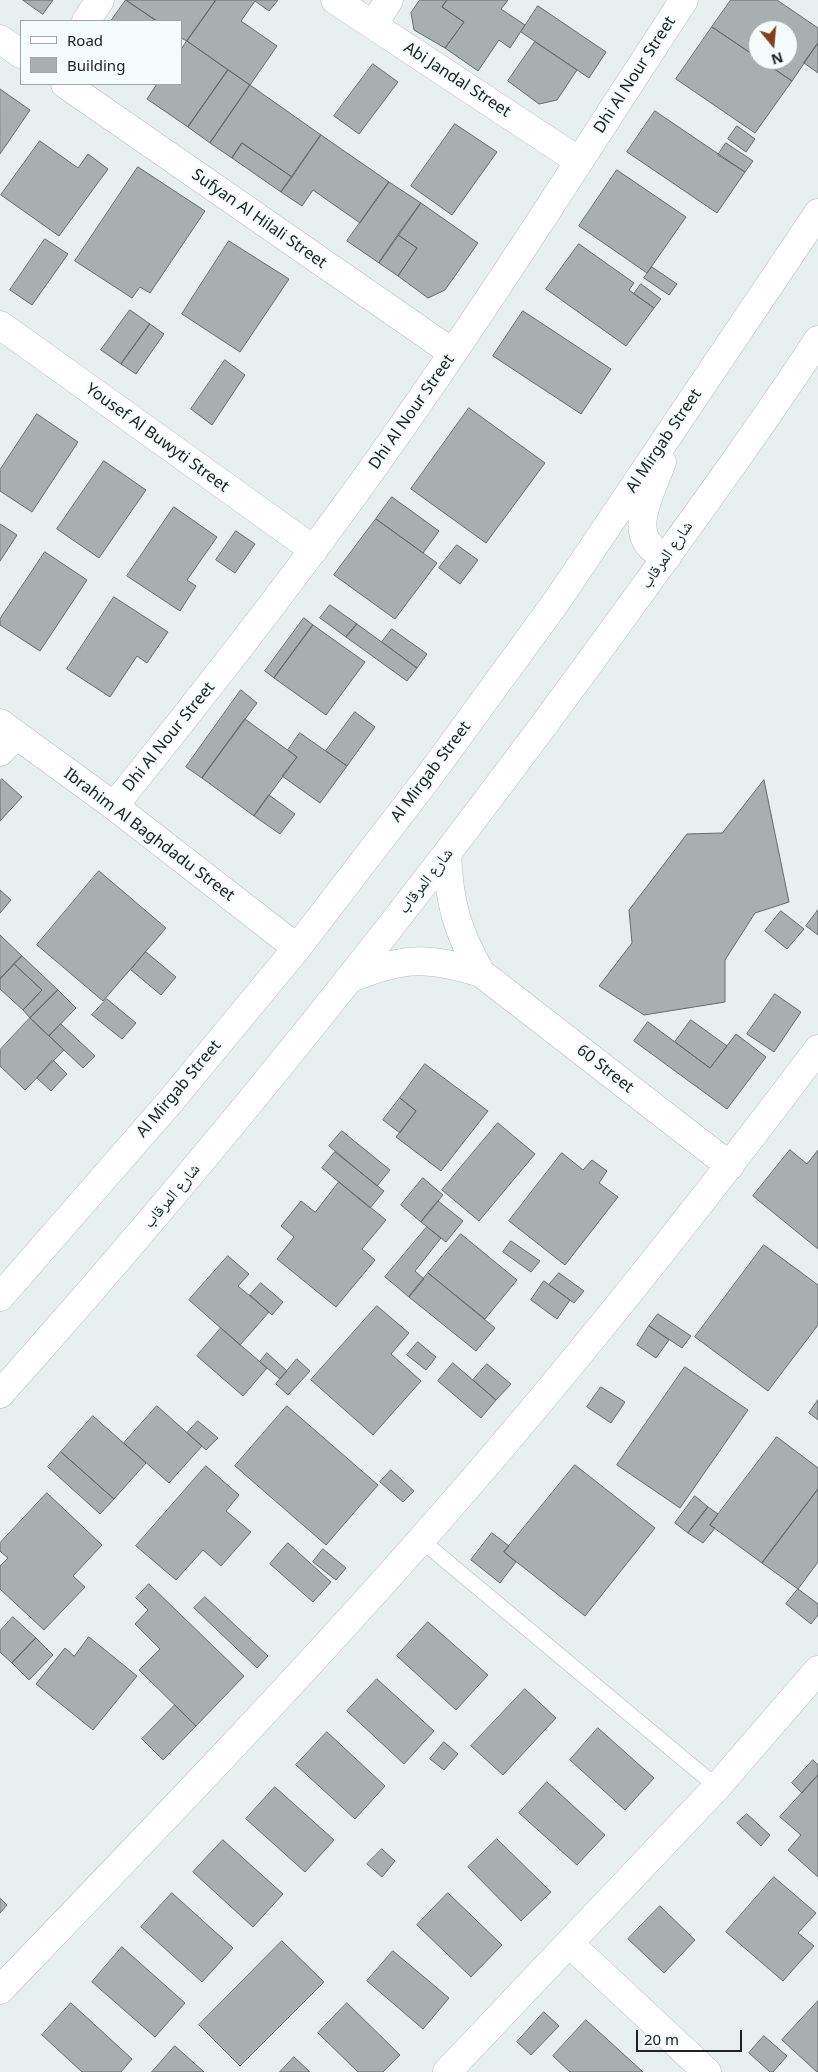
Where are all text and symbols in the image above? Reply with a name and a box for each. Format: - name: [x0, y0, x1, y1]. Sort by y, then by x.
- street label: Dhi Al Nour Street: [590, 13, 680, 137]
- legend: [20, 20, 182, 85]
- north arrow: [748, 20, 798, 70]
- text: Road: [67, 30, 103, 50]
- street label: Abi Jandal Street: [400, 38, 514, 122]
- text: N: [769, 48, 785, 70]
- text: Building: [67, 55, 125, 75]
- street label: Sufyan Al Hilali Street: [188, 165, 330, 273]
- street label: Dhi Al Nour Street: [365, 351, 459, 473]
- street label: Yousef Al Buwyti Street: [82, 380, 232, 496]
- street label: Al Mirgab Street: [622, 385, 706, 497]
- street label: شارع المرقاب: [637, 518, 697, 592]
- street label: Dhi Al Nour Street: [119, 678, 219, 796]
- street label: Al Mirgab Street: [387, 718, 475, 826]
- street label: Ibrahim Al Baghdadu Street: [60, 765, 238, 905]
- street label: شارع المرقاب: [394, 844, 458, 918]
- street label: Al Mirgab Street: [133, 1036, 225, 1142]
- street label: 60 Street: [573, 1041, 637, 1097]
- street label: شارع المرقاب: [140, 1160, 204, 1232]
- scale bar: [638, 2020, 744, 2052]
- text: 20 m: [644, 2029, 679, 2049]

